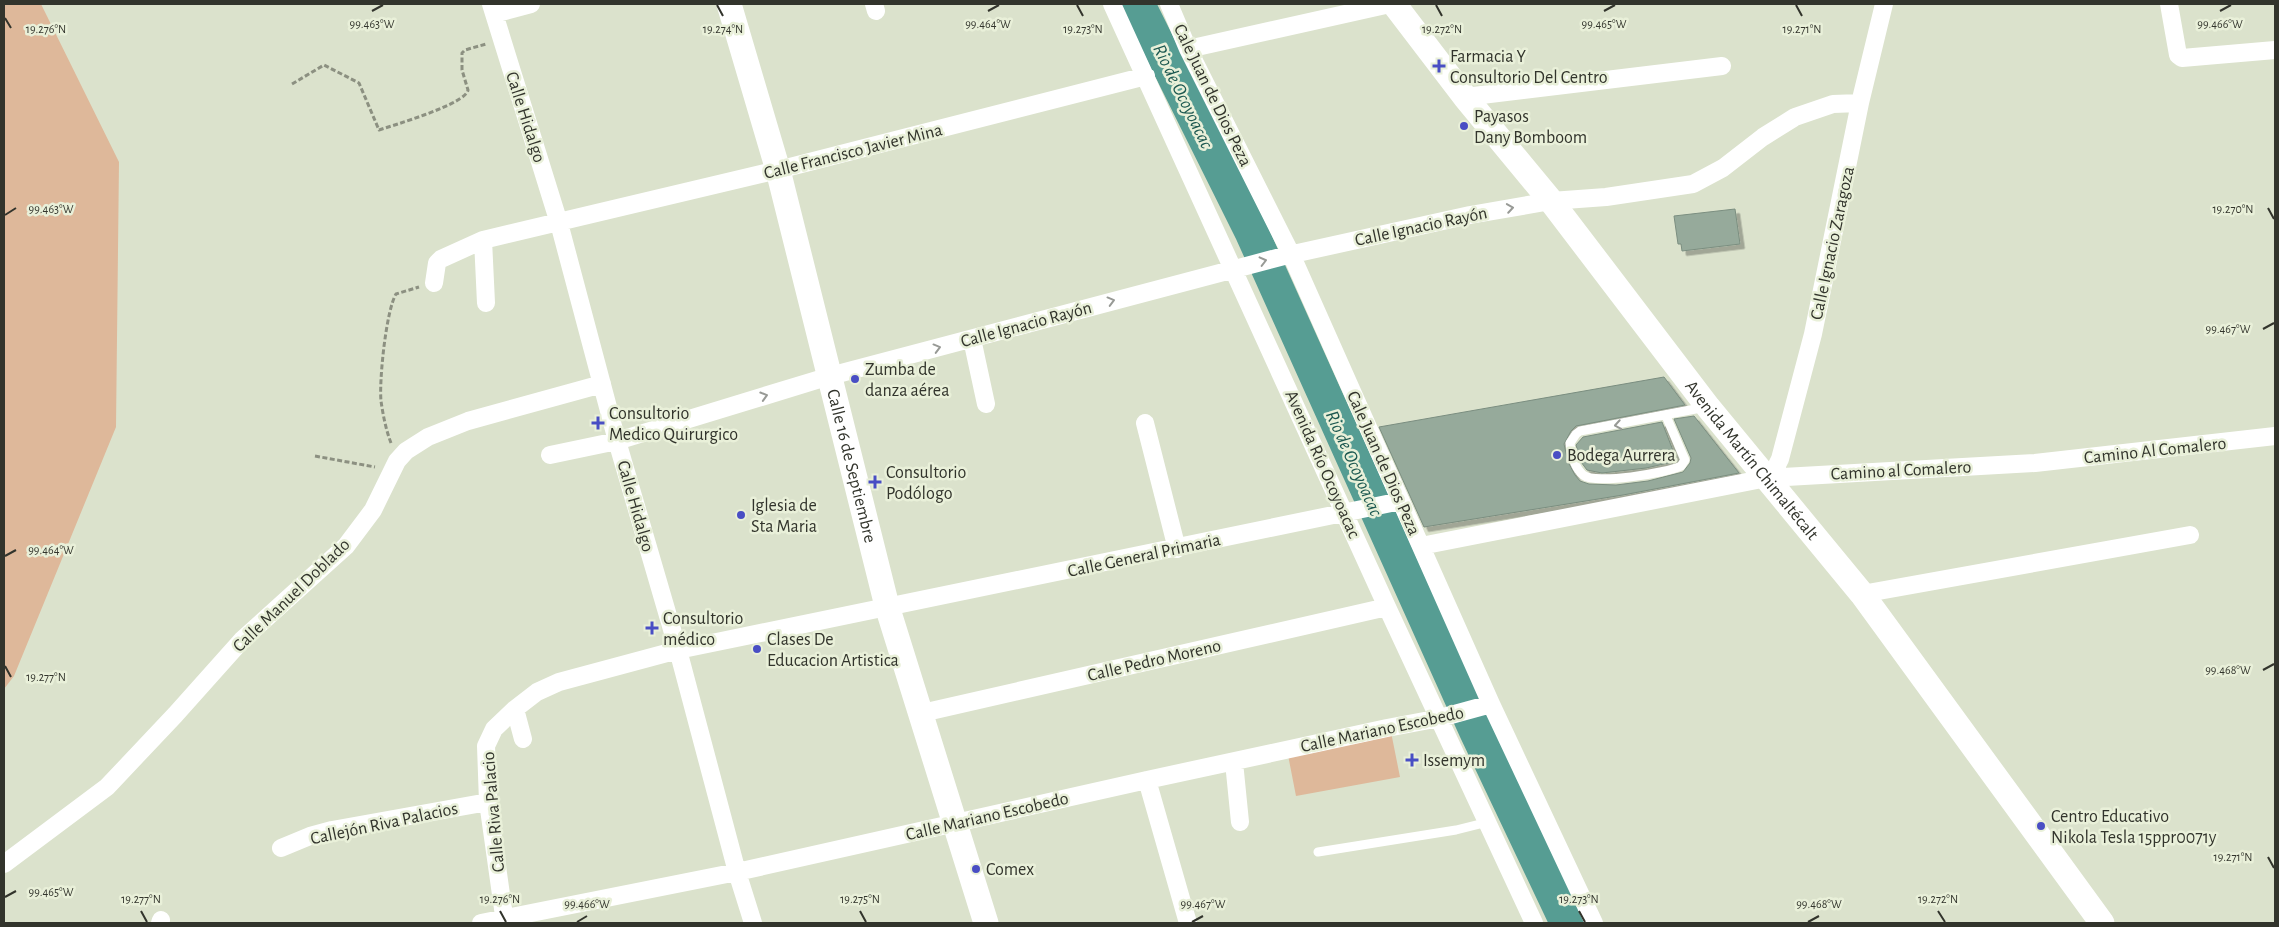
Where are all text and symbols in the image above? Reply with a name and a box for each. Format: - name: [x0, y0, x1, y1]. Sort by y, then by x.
- text: 99.463°W: [350, 18, 395, 30]
- text: 99.464°W: [965, 18, 1011, 30]
- text: 99.465°W: [1582, 18, 1627, 30]
- text: 99.466°W: [2197, 18, 2243, 30]
- street label: Cale Juan de Dios Peza: [1170, 21, 1254, 170]
- text: 19.276°N: [26, 23, 66, 35]
- text: 19.274°N: [703, 23, 743, 35]
- text: 19.273°N: [1063, 23, 1103, 35]
- text: 19.272°N: [1422, 23, 1462, 35]
- text: 19.271°N: [1783, 23, 1821, 35]
- water label: Rio de Ocoyoacac: [1149, 41, 1216, 152]
- place label: Farmacia Y Consultorio Del Centro: [1450, 48, 1608, 87]
- marker: Farmacia Y Consultorio Del Centro: [1432, 59, 1446, 73]
- street label: Calle Hidalgo: [502, 70, 548, 165]
- place label: Payasos Dany Bomboom: [1474, 108, 1587, 147]
- marker: Payasos Dany Bomboom: [1458, 120, 1470, 132]
- street label: Calle Francisco Javier Mina: [762, 121, 944, 183]
- street label: Calle Ignacio Zaragoza: [1808, 165, 1858, 322]
- text: 99.463°W: [29, 203, 74, 215]
- one-way arrow: [1507, 203, 1515, 214]
- text: 19.270°N: [2212, 203, 2254, 215]
- street label: Calle Ignacio Rayón: [1353, 204, 1489, 250]
- one-way arrow: [1259, 256, 1268, 267]
- one-way arrow: [1106, 296, 1115, 307]
- street label: Calle Ignacio Rayón: [959, 299, 1094, 351]
- text: 99.467°W: [2206, 323, 2251, 335]
- one-way arrow: [933, 343, 941, 354]
- place label: Zumba de danza aérea: [865, 361, 949, 400]
- marker: Zumba de danza aérea: [849, 373, 861, 385]
- street label: Avenida Martín Chimaltécalt: [1681, 378, 1822, 544]
- street label: Calle 16 de Septiembre: [823, 387, 879, 545]
- street label: Avenida Río Ocoyoacac: [1281, 388, 1363, 541]
- street label: Cale Juan de Dios Peza: [1343, 388, 1423, 538]
- one-way arrow: [759, 392, 767, 402]
- place label: Consultorio Medico Quirurgico: [609, 405, 738, 444]
- water label: Rio de Ocoyoacac: [1322, 408, 1386, 520]
- marker: Consultorio Medico Quirurgico: [591, 416, 605, 430]
- one-way arrow: [1614, 419, 1623, 429]
- street label: Camino Al Comalero: [2083, 435, 2227, 467]
- place label: Bodega Aurrera: [1567, 447, 1676, 465]
- marker: Bodega Aurrera: [1551, 449, 1563, 461]
- street label: Camino al Comalero: [1830, 458, 1972, 484]
- street label: Calle Hidalgo: [613, 459, 657, 554]
- place label: Consultorio Podólogo: [886, 464, 967, 503]
- marker: Consultorio Podólogo: [868, 475, 882, 489]
- place label: Iglesia de Sta Maria: [751, 497, 817, 536]
- marker: Iglesia de Sta Maria: [735, 509, 747, 521]
- street label: Calle General Primaria: [1066, 531, 1222, 581]
- street label: Calle Manuel Doblado: [230, 535, 354, 656]
- text: 99.464°W: [28, 544, 74, 556]
- place label: Consultorio médico: [663, 610, 744, 649]
- marker: Consultorio médico: [645, 621, 659, 635]
- place label: Clases De Educacion Artistica: [767, 631, 899, 670]
- street label: Calle Pedro Moreno: [1086, 637, 1223, 685]
- marker: Clases De Educacion Artistica: [751, 643, 763, 655]
- text: 99.468°W: [2205, 664, 2251, 676]
- text: 19.277°N: [26, 671, 66, 683]
- street label: Calle Mariano Escobedo: [1299, 704, 1466, 756]
- street label: Calle Riva Palacio: [480, 751, 508, 873]
- place label: Issemym: [1423, 752, 1485, 770]
- marker: Issemym: [1405, 753, 1419, 767]
- street label: Calle Mariano Escobedo: [904, 789, 1070, 844]
- street label: Callejón Riva Palacios: [309, 800, 460, 848]
- place label: Centro Educativo Nikola Tesla 15ppr0071y: [2051, 808, 2217, 847]
- marker: Centro Educativo Nikola Tesla 15ppr0071y: [2035, 820, 2047, 832]
- text: 19.271°N: [2214, 851, 2252, 863]
- place label: Comex: [986, 861, 1034, 879]
- marker: Comex: [970, 863, 982, 875]
- text: 99.465°W: [29, 886, 74, 898]
- text: 19.277°N: [121, 893, 161, 905]
- text: 19.276°N: [480, 893, 520, 905]
- text: 19.275°N: [840, 893, 880, 905]
- text: 19.273°N: [1559, 893, 1599, 905]
- text: 19.272°N: [1918, 893, 1958, 905]
- text: 99.466°W: [564, 898, 610, 910]
- text: 99.467°W: [1181, 898, 1226, 910]
- text: 99.468°W: [1796, 898, 1842, 910]

